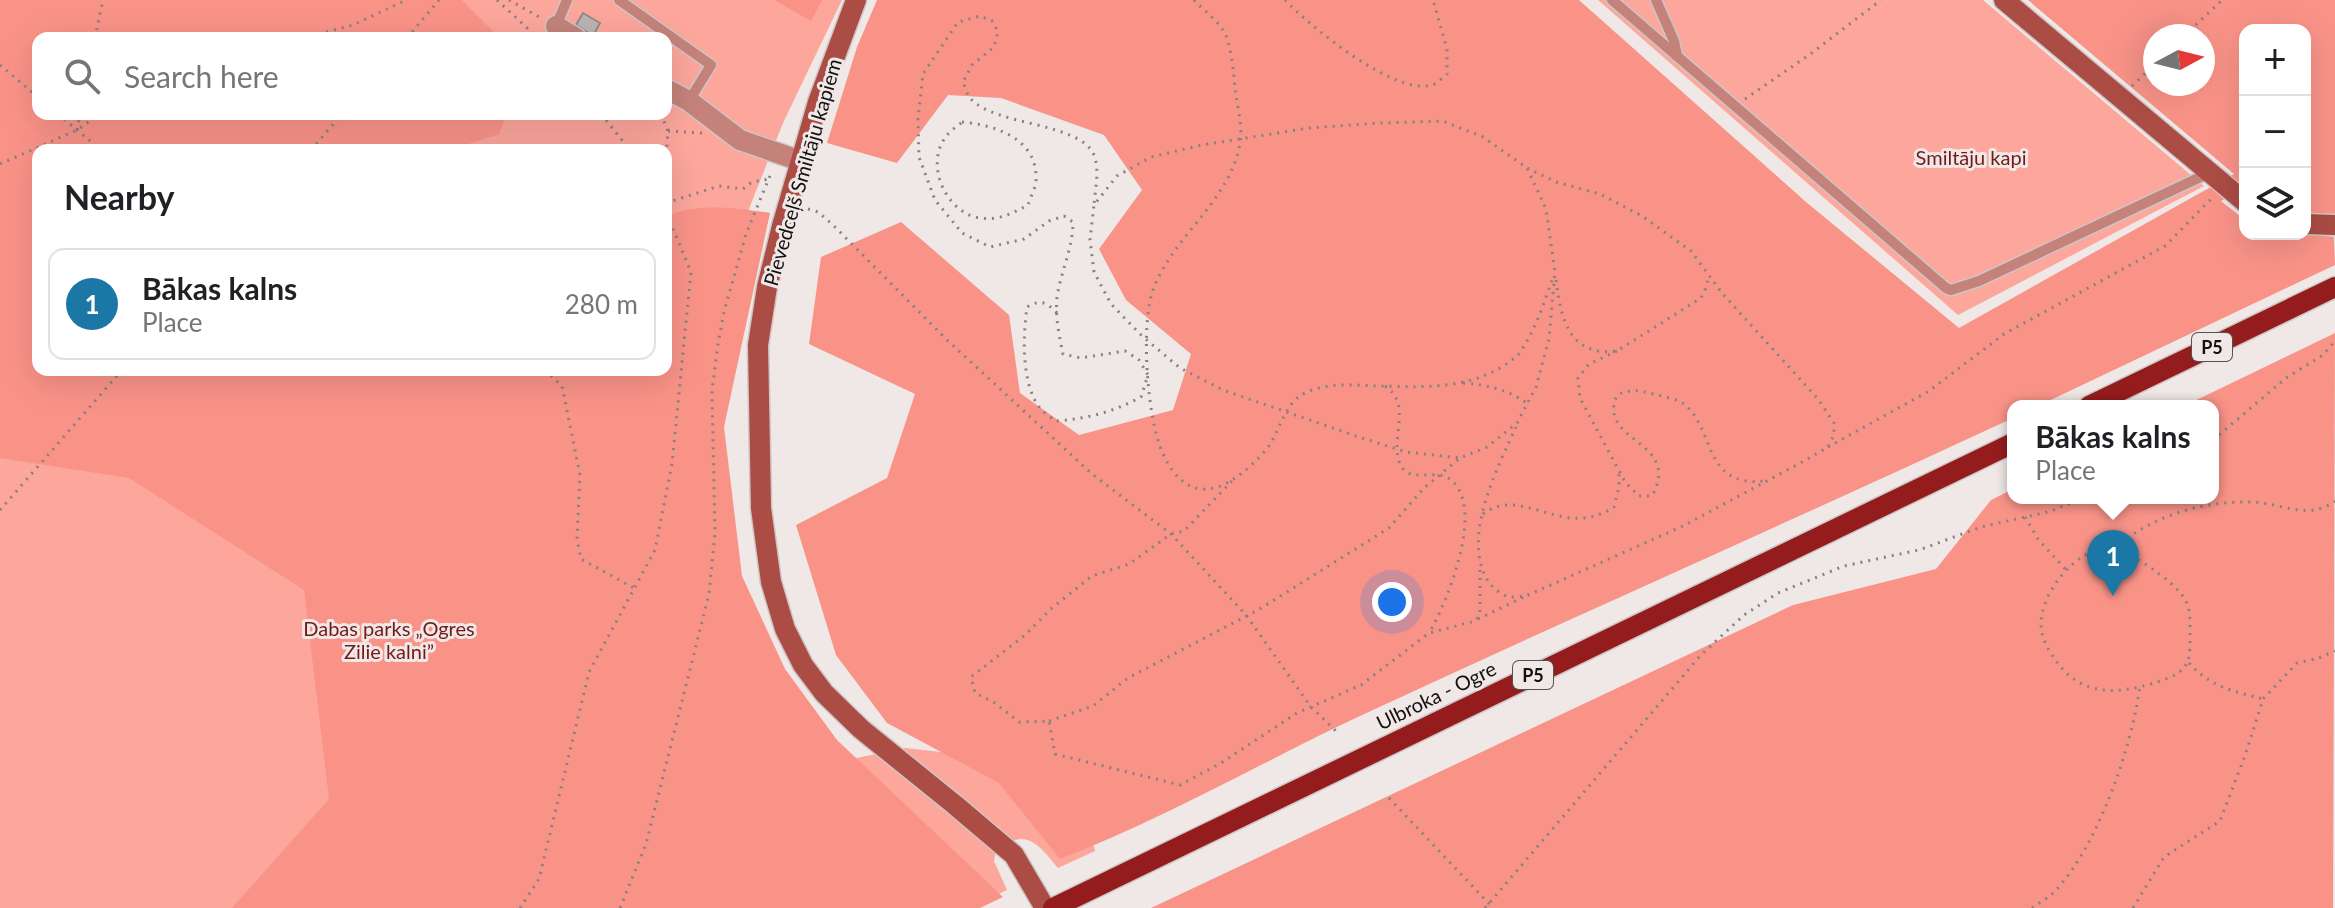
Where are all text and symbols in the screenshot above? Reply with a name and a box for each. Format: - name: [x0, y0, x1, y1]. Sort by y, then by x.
- north arrow: [2143, 24, 2215, 96]
- map controls: [2239, 24, 2311, 240]
- button: +: [2239, 24, 2311, 96]
- search box: [32, 32, 672, 120]
- icon: search: [60, 54, 104, 98]
- street label: Pievedceļš Smiltāju kapiem: [758, 56, 846, 288]
- text: Search here: [124, 58, 279, 94]
- button: −: [2239, 96, 2311, 168]
- park label: Smiltāju kapi: [1916, 145, 2026, 169]
- button: layers: [2239, 168, 2311, 240]
- text: Nearby: [64, 176, 175, 217]
- text: Bākas kalns: [142, 270, 297, 306]
- text: 1: [84, 288, 100, 320]
- text: 280 m: [565, 288, 638, 320]
- text: Place: [142, 306, 203, 338]
- road number: P5: [2192, 333, 2232, 361]
- popup: [2007, 400, 2219, 504]
- text: Bākas kalns: [2035, 418, 2191, 454]
- text: Place: [2035, 454, 2096, 486]
- pin: 1: [2087, 530, 2139, 596]
- your location: [1372, 582, 1412, 622]
- park label: Dabas parks „Ogres Zilie kalni”: [303, 616, 475, 663]
- street label: Ulbroka - Ogre: [1372, 656, 1500, 734]
- road number: P5: [1513, 661, 1553, 689]

